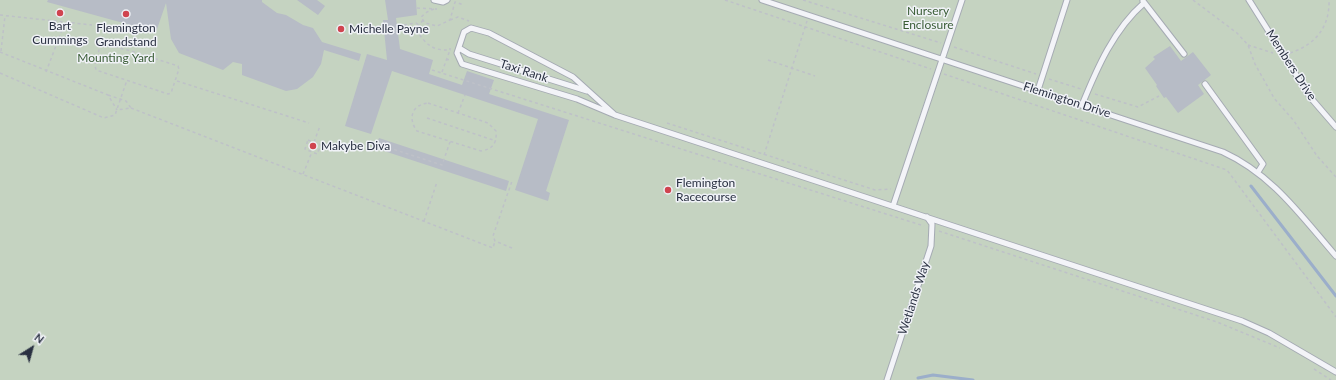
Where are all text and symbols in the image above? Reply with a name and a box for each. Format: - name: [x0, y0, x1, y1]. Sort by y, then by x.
- park label: Nursery Enclosure: [902, 4, 954, 32]
- marker: Bart Cummings: [55, 8, 65, 18]
- marker: Flemington Grandstand: [121, 9, 131, 19]
- place label: Bart Cummings: [32, 19, 88, 47]
- place label: Flemington Grandstand: [95, 21, 157, 49]
- place label: Michelle Payne: [349, 22, 429, 36]
- marker: Michelle Payne: [336, 24, 346, 34]
- street label: Members Drive: [1263, 27, 1319, 103]
- park label: Mounting Yard: [77, 51, 155, 65]
- street label: Taxi Rank: [498, 56, 550, 86]
- street label: Flemington Drive: [1022, 79, 1112, 121]
- place label: Makybe Diva: [321, 139, 390, 153]
- marker: Makybe Diva: [308, 141, 318, 151]
- place label: Flemington Racecourse: [676, 176, 736, 204]
- marker: Flemington Racecourse: [663, 185, 673, 195]
- street label: Wetlands Way: [895, 259, 933, 337]
- north arrow: [12, 328, 52, 368]
- text: N: [32, 330, 47, 346]

